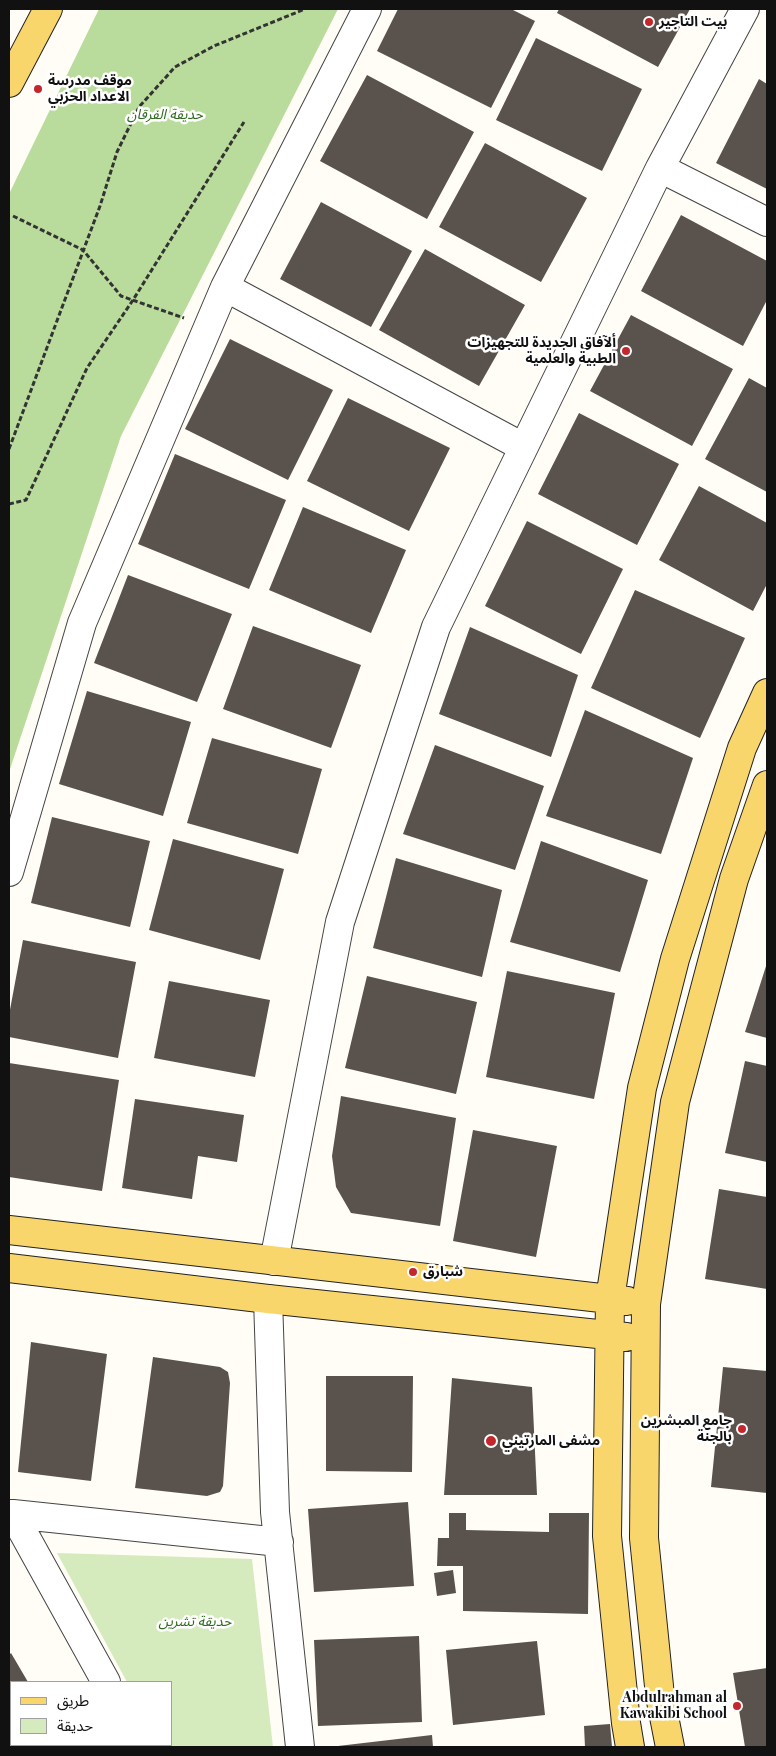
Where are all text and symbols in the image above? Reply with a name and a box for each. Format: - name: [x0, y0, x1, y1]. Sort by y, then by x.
- place label: بيت التاجير: [659, 14, 727, 30]
- marker: بيت التاجير: [643, 16, 655, 28]
- place label: موقف مدرسة الاعداد الحزبي: [48, 73, 132, 105]
- marker: موقف مدرسة الاعداد الحزبي: [32, 83, 44, 95]
- park label: حديقة الفرقان: [127, 107, 203, 123]
- place label: ألآفاق الجديدة للتجهيزات الطبية والعلمية: [467, 335, 616, 368]
- marker: ألآفاق الجديدة للتجهيزات الطبية والعلمية: [620, 345, 632, 357]
- place label: شبارق: [423, 1264, 463, 1280]
- marker: شبارق: [407, 1266, 419, 1278]
- place label: جامع المبشرين بالجنة: [641, 1413, 732, 1445]
- marker: جامع المبشرين بالجنة: [736, 1423, 748, 1435]
- place label: مشفى المارتيني: [502, 1433, 600, 1449]
- marker: مشفى المارتيني: [484, 1434, 498, 1448]
- park label: حديقة تشرين: [159, 1614, 231, 1630]
- legend: [10, 1681, 172, 1746]
- text: طريق: [57, 1690, 89, 1710]
- place label: Abdulrahman al Kawakibi School: [620, 1690, 727, 1722]
- marker: Abdulrahman al Kawakibi School: [731, 1700, 743, 1712]
- text: حديقة: [57, 1715, 93, 1735]

